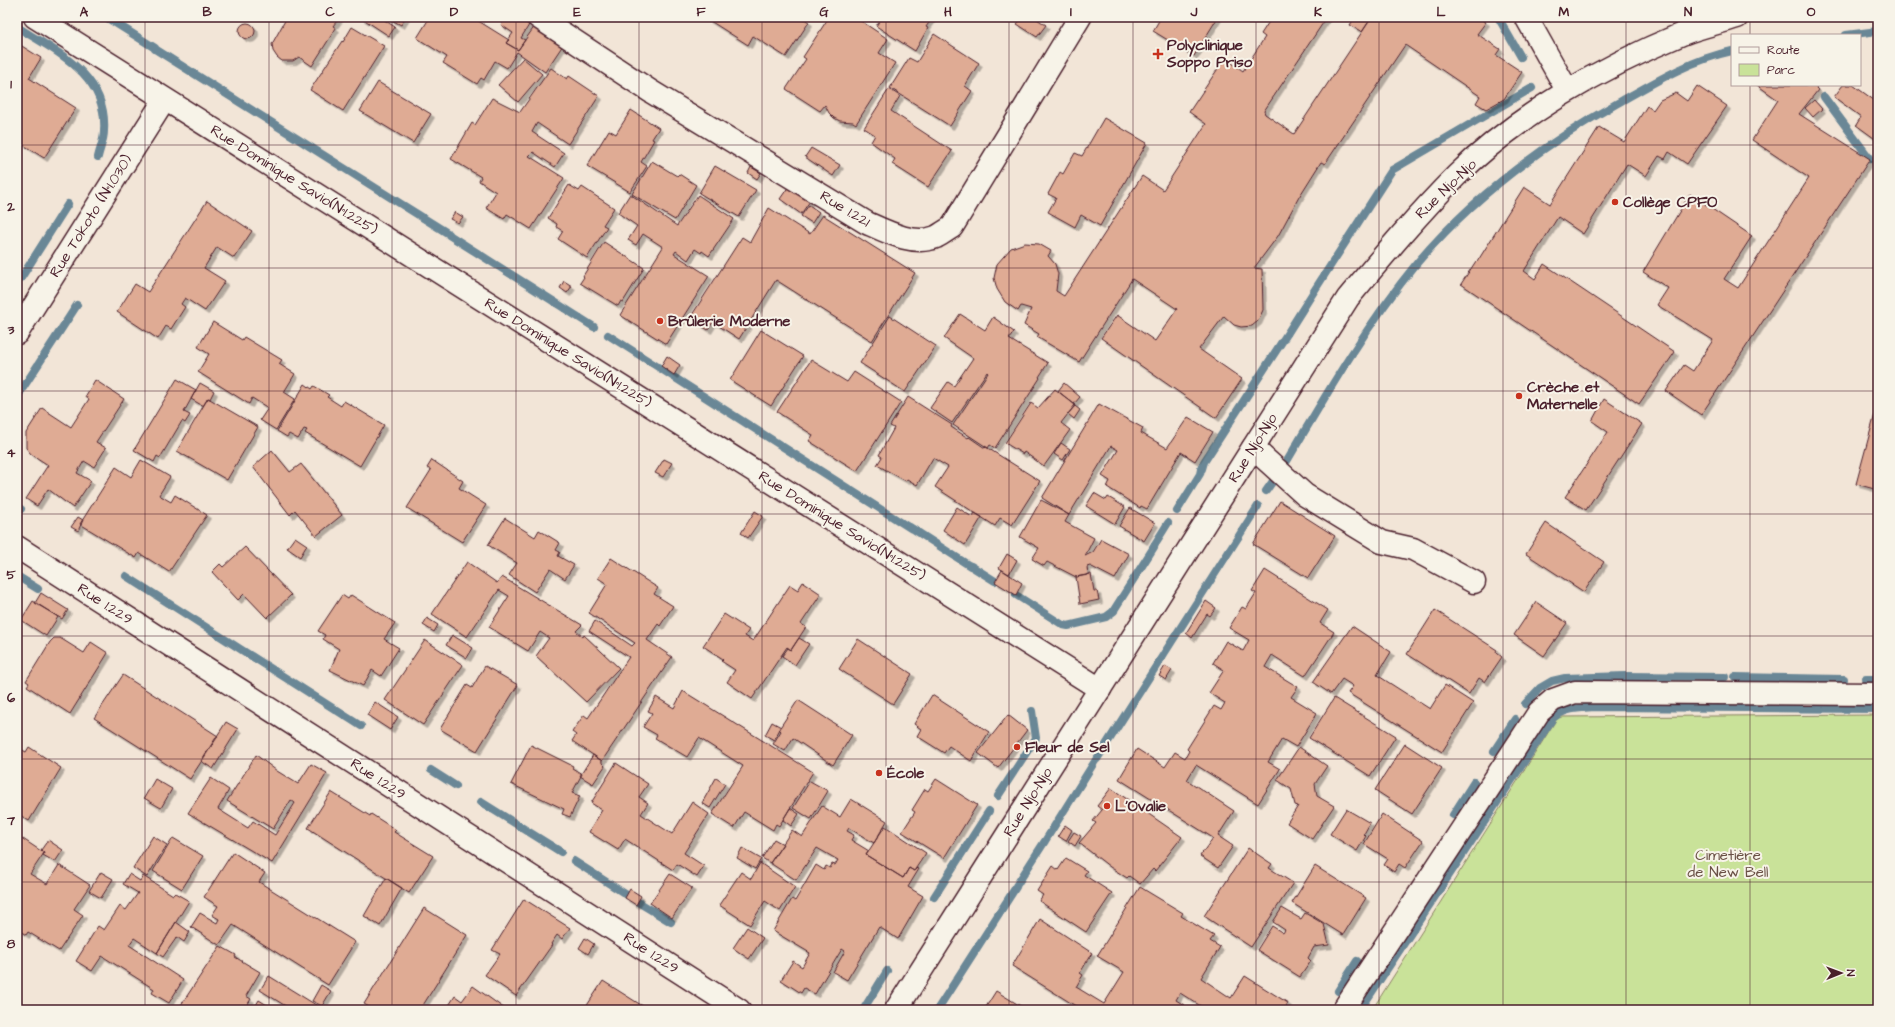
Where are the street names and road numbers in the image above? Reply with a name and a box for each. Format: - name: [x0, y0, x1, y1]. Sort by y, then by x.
- street label: Rue Dominique Savio(N°1.225): [206, 120, 382, 240]
- street label: Rue Tokoto (N°1.030): [45, 150, 137, 282]
- street label: Rue Njo-Njo: [1411, 154, 1482, 224]
- street label: Rue 1.221: [816, 186, 874, 232]
- street label: Rue Dominique Savio(N°1.225): [480, 293, 656, 413]
- street label: Rue Njo-Njo: [1223, 409, 1283, 487]
- street label: Rue Dominique Savio(N°1.225): [754, 466, 930, 586]
- street label: Rue 1.229: [73, 578, 137, 630]
- street label: Rue 1.229: [346, 753, 410, 805]
- street label: Rue Njo-Njo: [998, 763, 1058, 841]
- street label: Rue 1.229: [619, 927, 683, 979]

